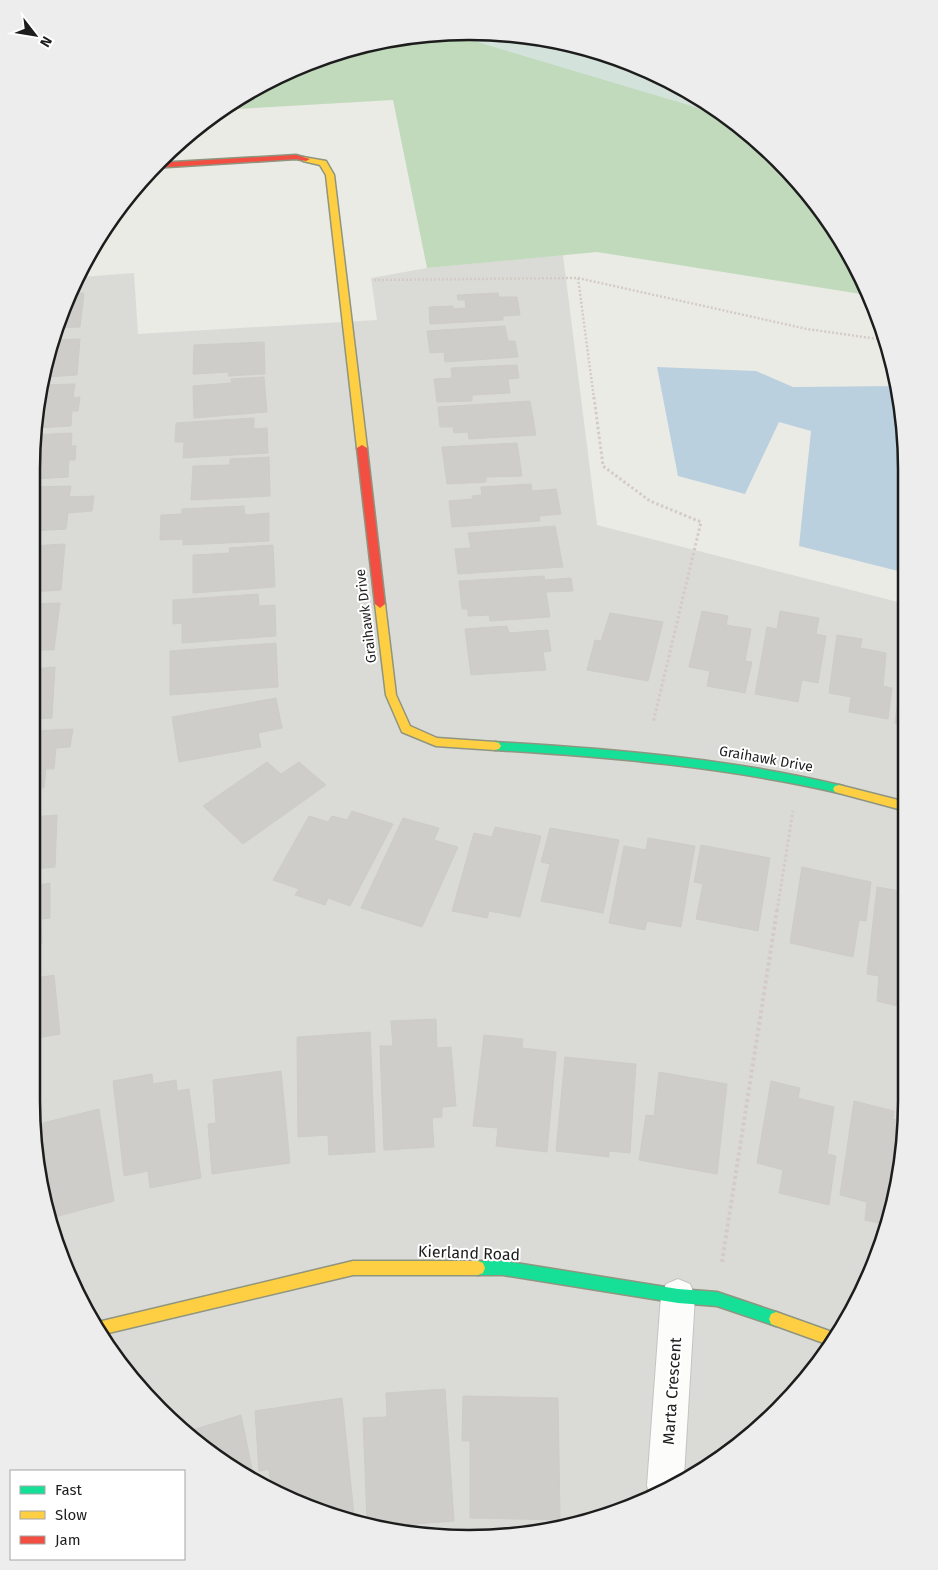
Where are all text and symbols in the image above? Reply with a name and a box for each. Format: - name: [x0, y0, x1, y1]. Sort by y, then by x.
- north arrow: [10, 10, 60, 60]
- text: N: [36, 33, 55, 50]
- street label: Graihawk Drive: [352, 568, 380, 664]
- street label: Graihawk Drive: [718, 742, 814, 776]
- street label: Kierland Road: [418, 1242, 520, 1264]
- street label: Marta Crescent: [659, 1336, 685, 1445]
- legend: [10, 1470, 185, 1560]
- text: Fast: [55, 1481, 82, 1499]
- text: Slow: [55, 1506, 87, 1524]
- text: Jam: [55, 1531, 81, 1549]

